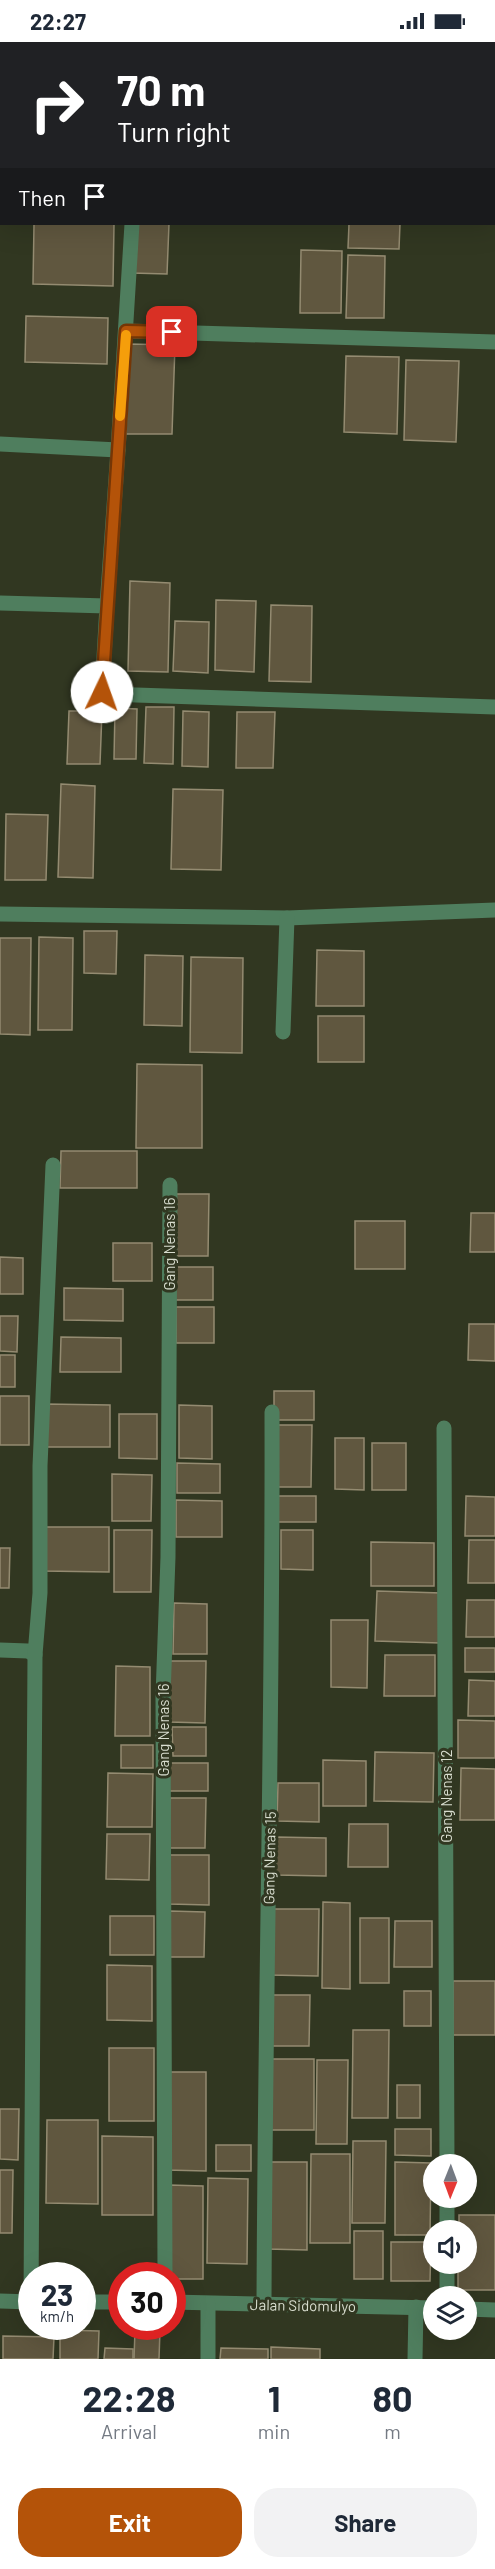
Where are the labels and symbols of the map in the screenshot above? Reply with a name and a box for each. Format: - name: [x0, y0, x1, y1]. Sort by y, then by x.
- pin: [146, 306, 197, 357]
- position arrow: [70, 660, 134, 724]
- street label: Gang Nenas 16: [160, 1198, 178, 1290]
- street label: Gang Nenas 16: [154, 1684, 172, 1776]
- street label: Gang Nenas 12: [437, 1749, 455, 1843]
- street label: Gang Nenas 15: [259, 1811, 279, 1905]
- north arrow: [423, 2154, 477, 2208]
- speed limit sign: 30: [108, 2262, 186, 2340]
- street label: Jalan Sidomulyo: [250, 2295, 356, 2315]

